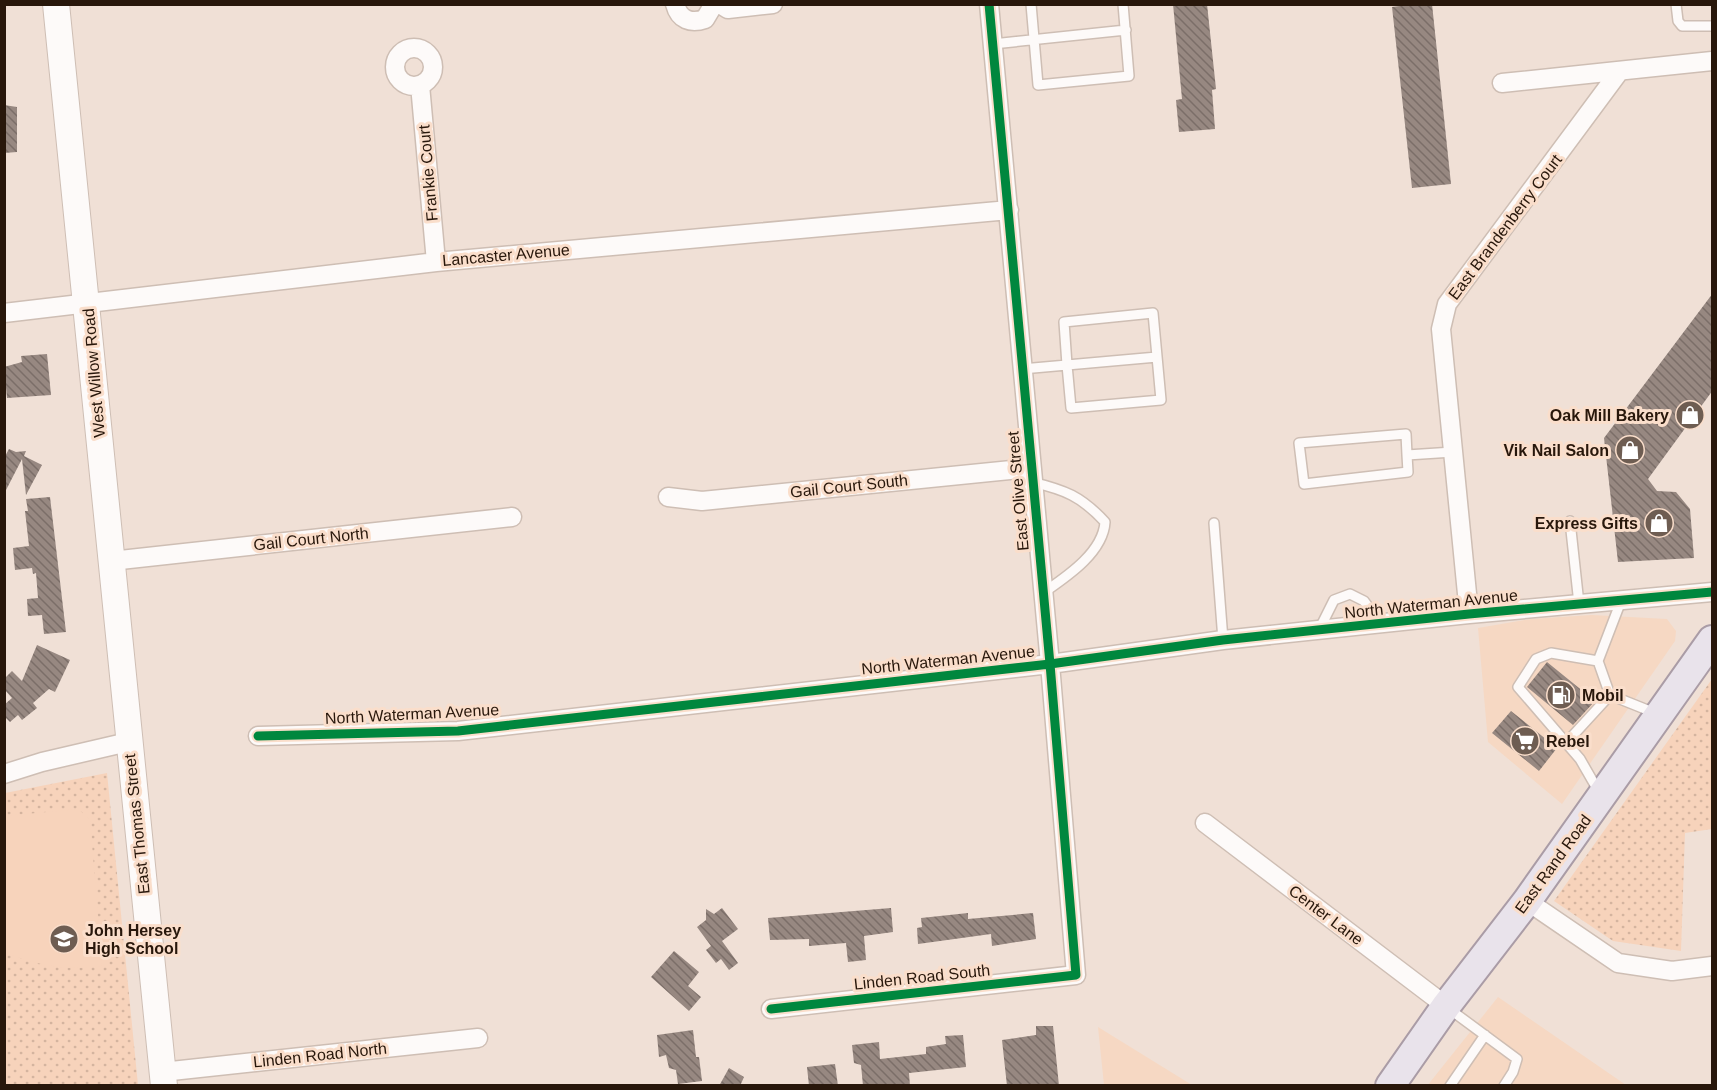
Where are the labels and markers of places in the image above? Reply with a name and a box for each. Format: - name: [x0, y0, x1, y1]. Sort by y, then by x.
- shop icon: Oak Mill Bakery: [1674, 399, 1706, 431]
- place label: Oak Mill Bakery: [1550, 407, 1669, 424]
- shop icon: Vik Nail Salon: [1614, 434, 1646, 466]
- place label: Vik Nail Salon: [1503, 442, 1609, 459]
- shop icon: Express Gifts: [1643, 507, 1675, 539]
- place label: Express Gifts: [1535, 515, 1638, 532]
- fuel station icon: Mobil: [1545, 679, 1577, 711]
- place label: Mobil: [1582, 687, 1624, 704]
- supermarket icon: Rebel: [1509, 725, 1541, 757]
- place label: Rebel: [1546, 733, 1590, 750]
- place label: John Hersey High School: [85, 922, 181, 957]
- school or university icon: John Hersey High School: [48, 923, 80, 955]

